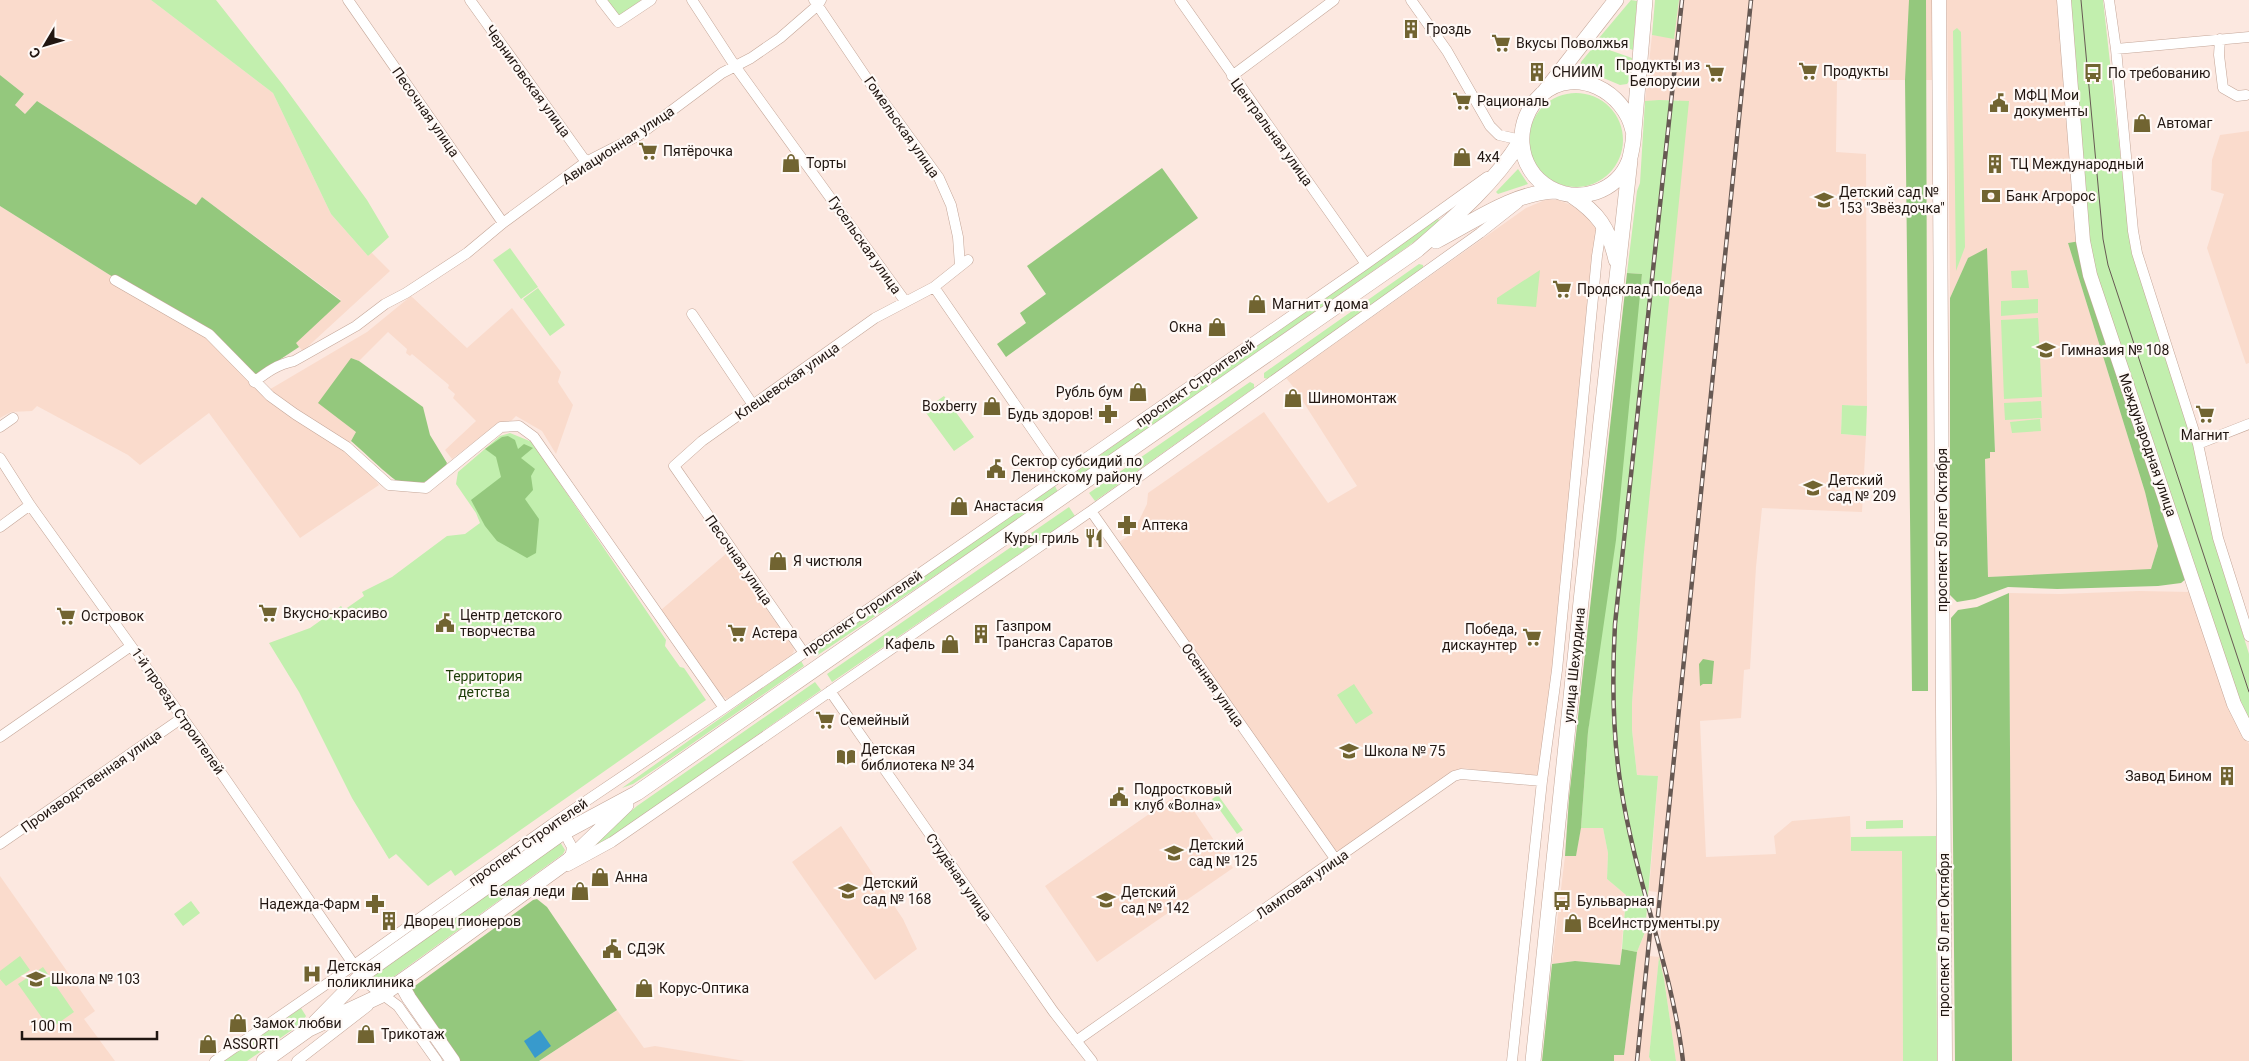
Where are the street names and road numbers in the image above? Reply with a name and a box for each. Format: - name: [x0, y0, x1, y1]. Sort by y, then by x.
- street label: Черниговская улица: [482, 22, 574, 140]
- street label: Песочная улица: [389, 64, 463, 160]
- street label: Гомельская улица: [861, 73, 943, 181]
- street label: Центральная улица: [1228, 75, 1316, 189]
- street label: Авиационная улица: [559, 103, 677, 187]
- street label: Гусельская улица: [825, 193, 905, 297]
- street label: проспект Строителей: [1132, 336, 1258, 430]
- street label: Клещевская улица: [732, 339, 842, 423]
- street label: Международная улица: [2116, 371, 2180, 519]
- street label: проспект 50 лет Октября: [1934, 448, 1950, 612]
- street label: Песочная улица: [702, 512, 776, 608]
- street label: проспект Строителей: [799, 567, 925, 659]
- street label: улица Шехурдина: [1560, 606, 1588, 724]
- street label: Осенняя улица: [1178, 640, 1248, 730]
- street label: 1-й проезд Строителей: [128, 645, 228, 777]
- street label: Производственная улица: [18, 726, 164, 836]
- street label: проспект Строителей: [465, 795, 591, 889]
- street label: Студёная улица: [923, 830, 995, 924]
- street label: Ламповая улица: [1253, 846, 1351, 922]
- street label: проспект 50 лет Октября: [1936, 853, 1952, 1017]

